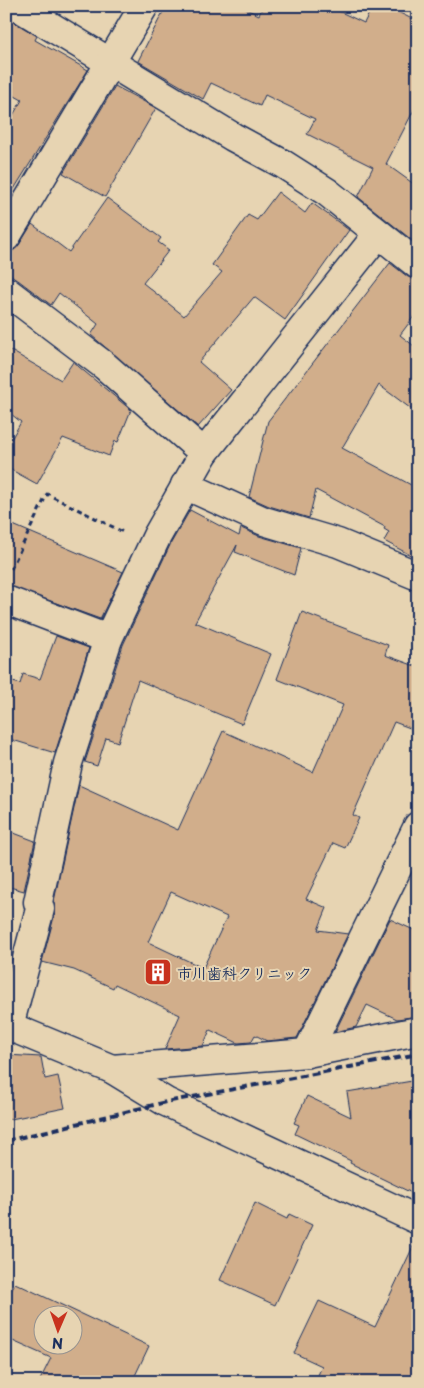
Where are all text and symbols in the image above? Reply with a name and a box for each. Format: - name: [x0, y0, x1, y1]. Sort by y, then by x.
- building icon: 市川歯科クリニック: [143, 957, 173, 987]
- place label: 市川歯科クリニック: [177, 961, 312, 984]
- north arrow: [32, 1306, 82, 1356]
- text: N: [52, 1333, 63, 1354]

